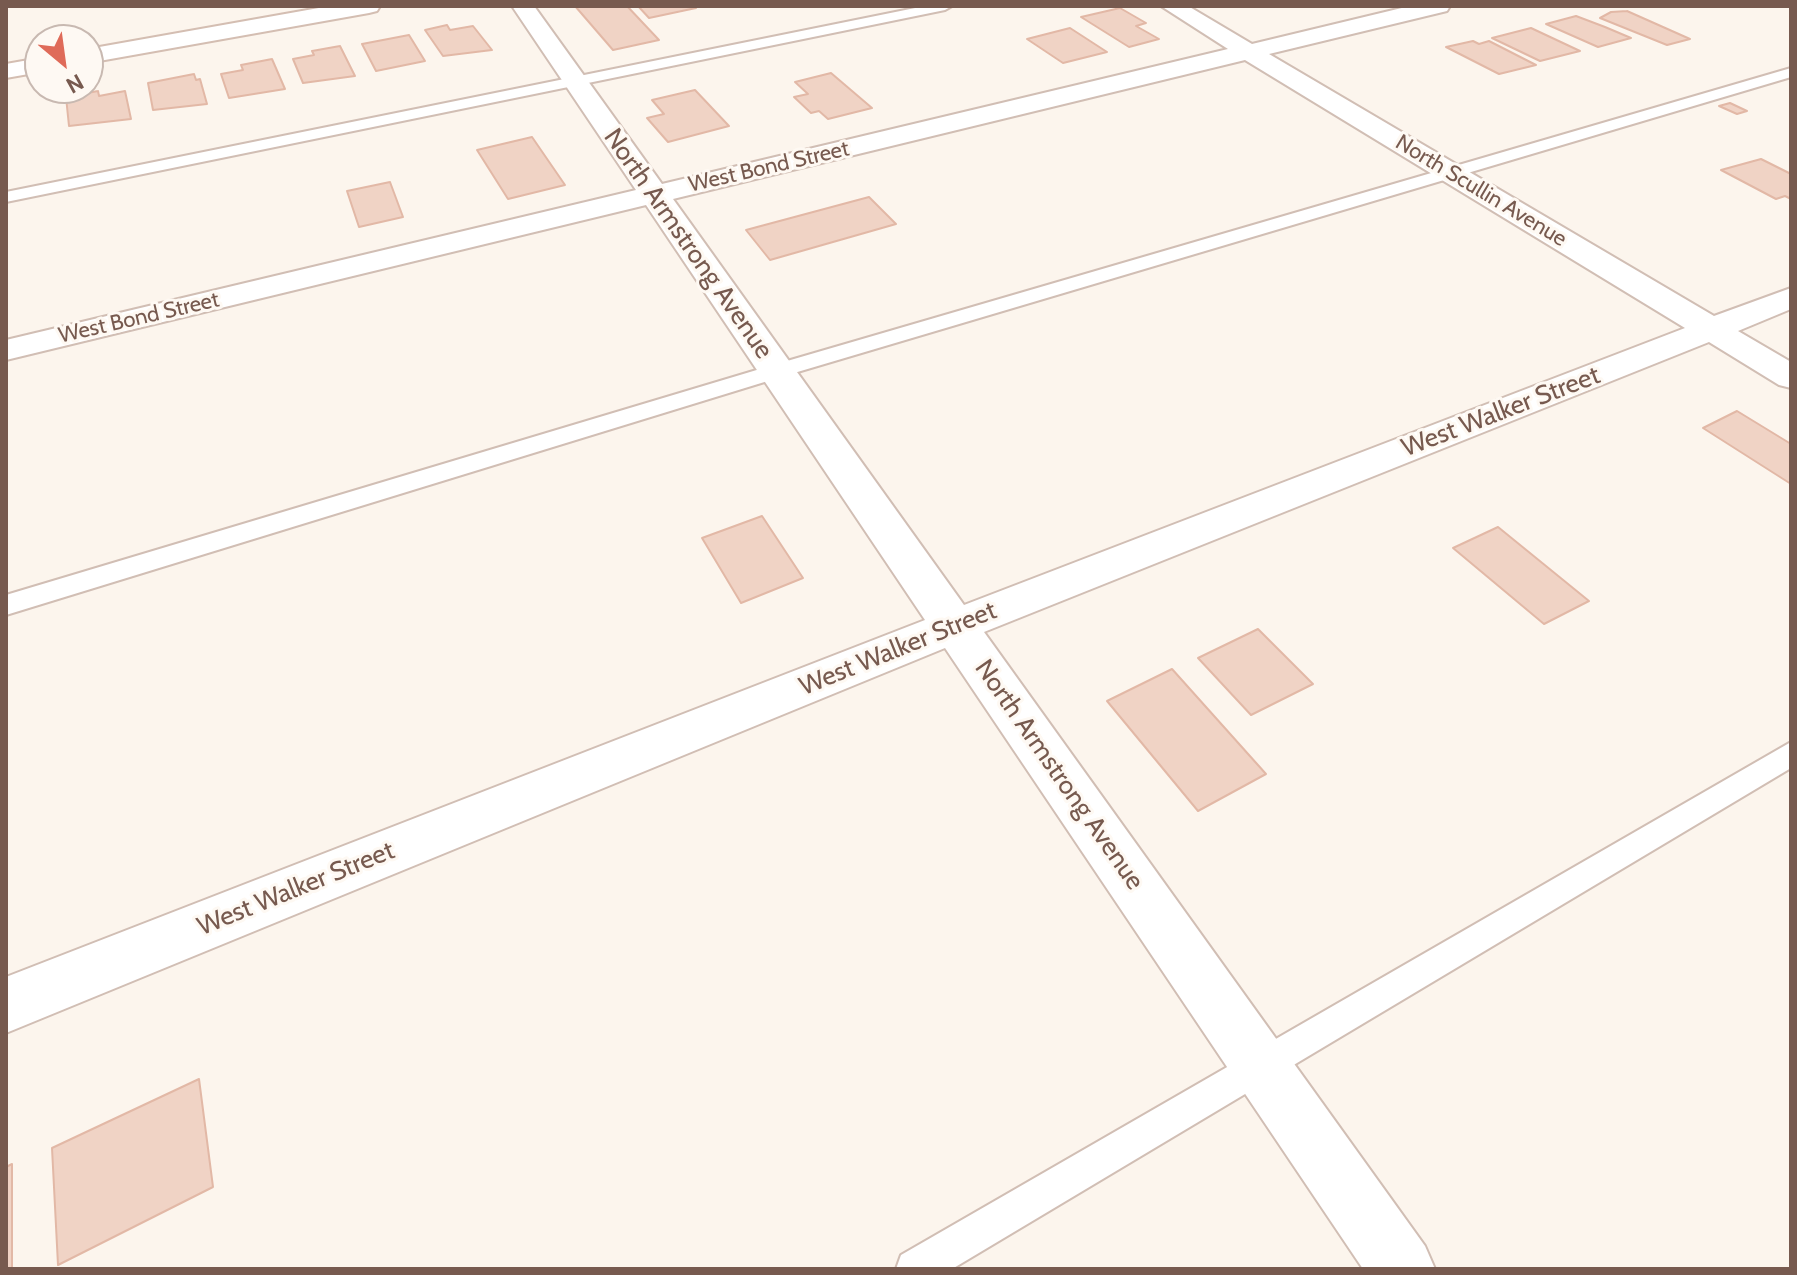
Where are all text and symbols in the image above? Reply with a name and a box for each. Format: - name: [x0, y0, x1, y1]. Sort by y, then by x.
- north arrow: [24, 24, 104, 104]
- text: N: [62, 68, 88, 99]
- street label: North Armstrong Avenue: [597, 123, 779, 365]
- street label: North Scullin Avenue: [1391, 129, 1571, 253]
- street label: West Bond Street: [686, 136, 852, 198]
- street label: West Bond Street: [56, 287, 222, 349]
- street label: West Walker Street: [1398, 360, 1604, 464]
- street label: West Walker Street: [795, 595, 1001, 703]
- street label: North Armstrong Avenue: [968, 654, 1150, 896]
- street label: West Walker Street: [193, 835, 399, 943]

